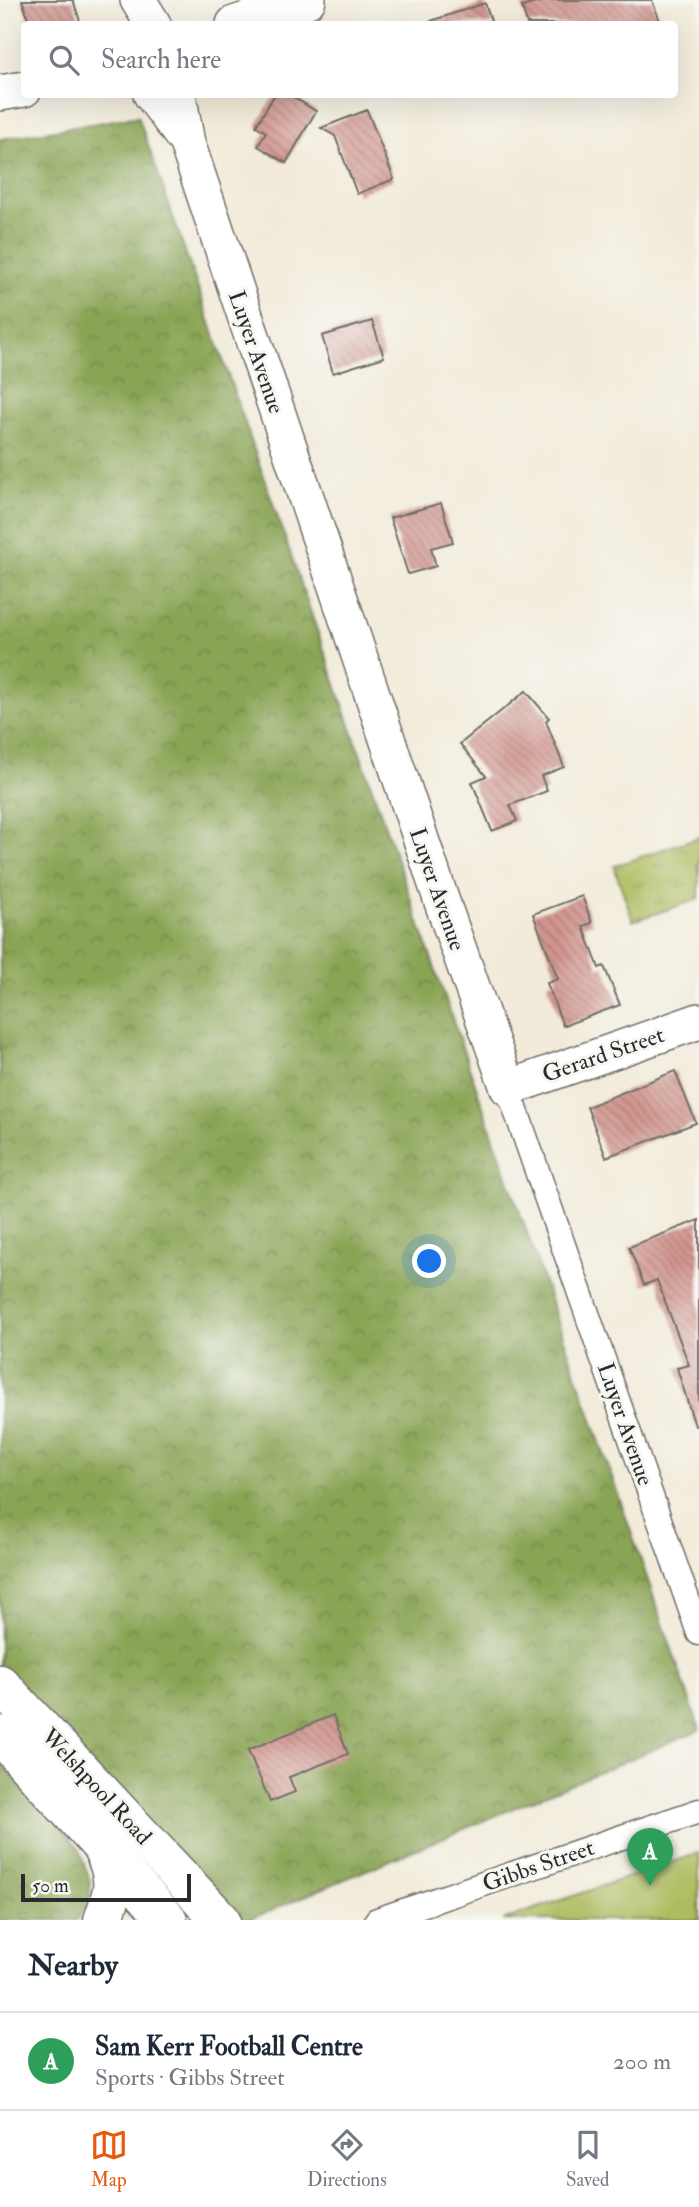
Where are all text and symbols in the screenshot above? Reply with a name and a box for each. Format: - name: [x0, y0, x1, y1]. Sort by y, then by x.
- search box: [21, 21, 678, 98]
- icon: search: [45, 41, 83, 79]
- text: Search here: [101, 44, 221, 76]
- street label: Luyer Avenue: [222, 287, 291, 418]
- street label: Luyer Avenue: [403, 824, 472, 955]
- street label: Gerard Street: [538, 1020, 668, 1089]
- your location: [412, 1244, 446, 1278]
- street label: Luyer Avenue: [591, 1359, 660, 1490]
- street label: Welshpool Road: [34, 1721, 158, 1851]
- pin: A: [627, 1828, 673, 1886]
- street label: Gibbs Street: [479, 1833, 598, 1898]
- scale bar: [21, 1871, 191, 1903]
- text: 50 m: [32, 1874, 69, 1898]
- text: Nearby: [28, 1947, 118, 1984]
- text: Sam Kerr Football Centre: [95, 2031, 363, 2063]
- text: A: [44, 2047, 58, 2076]
- text: 200 m: [613, 2047, 671, 2076]
- text: Sports · Gibbs Street: [95, 2063, 285, 2092]
- tab: Map: [90, 2126, 128, 2192]
- tab: Directions: [307, 2126, 387, 2192]
- tab: Saved: [566, 2126, 609, 2192]

